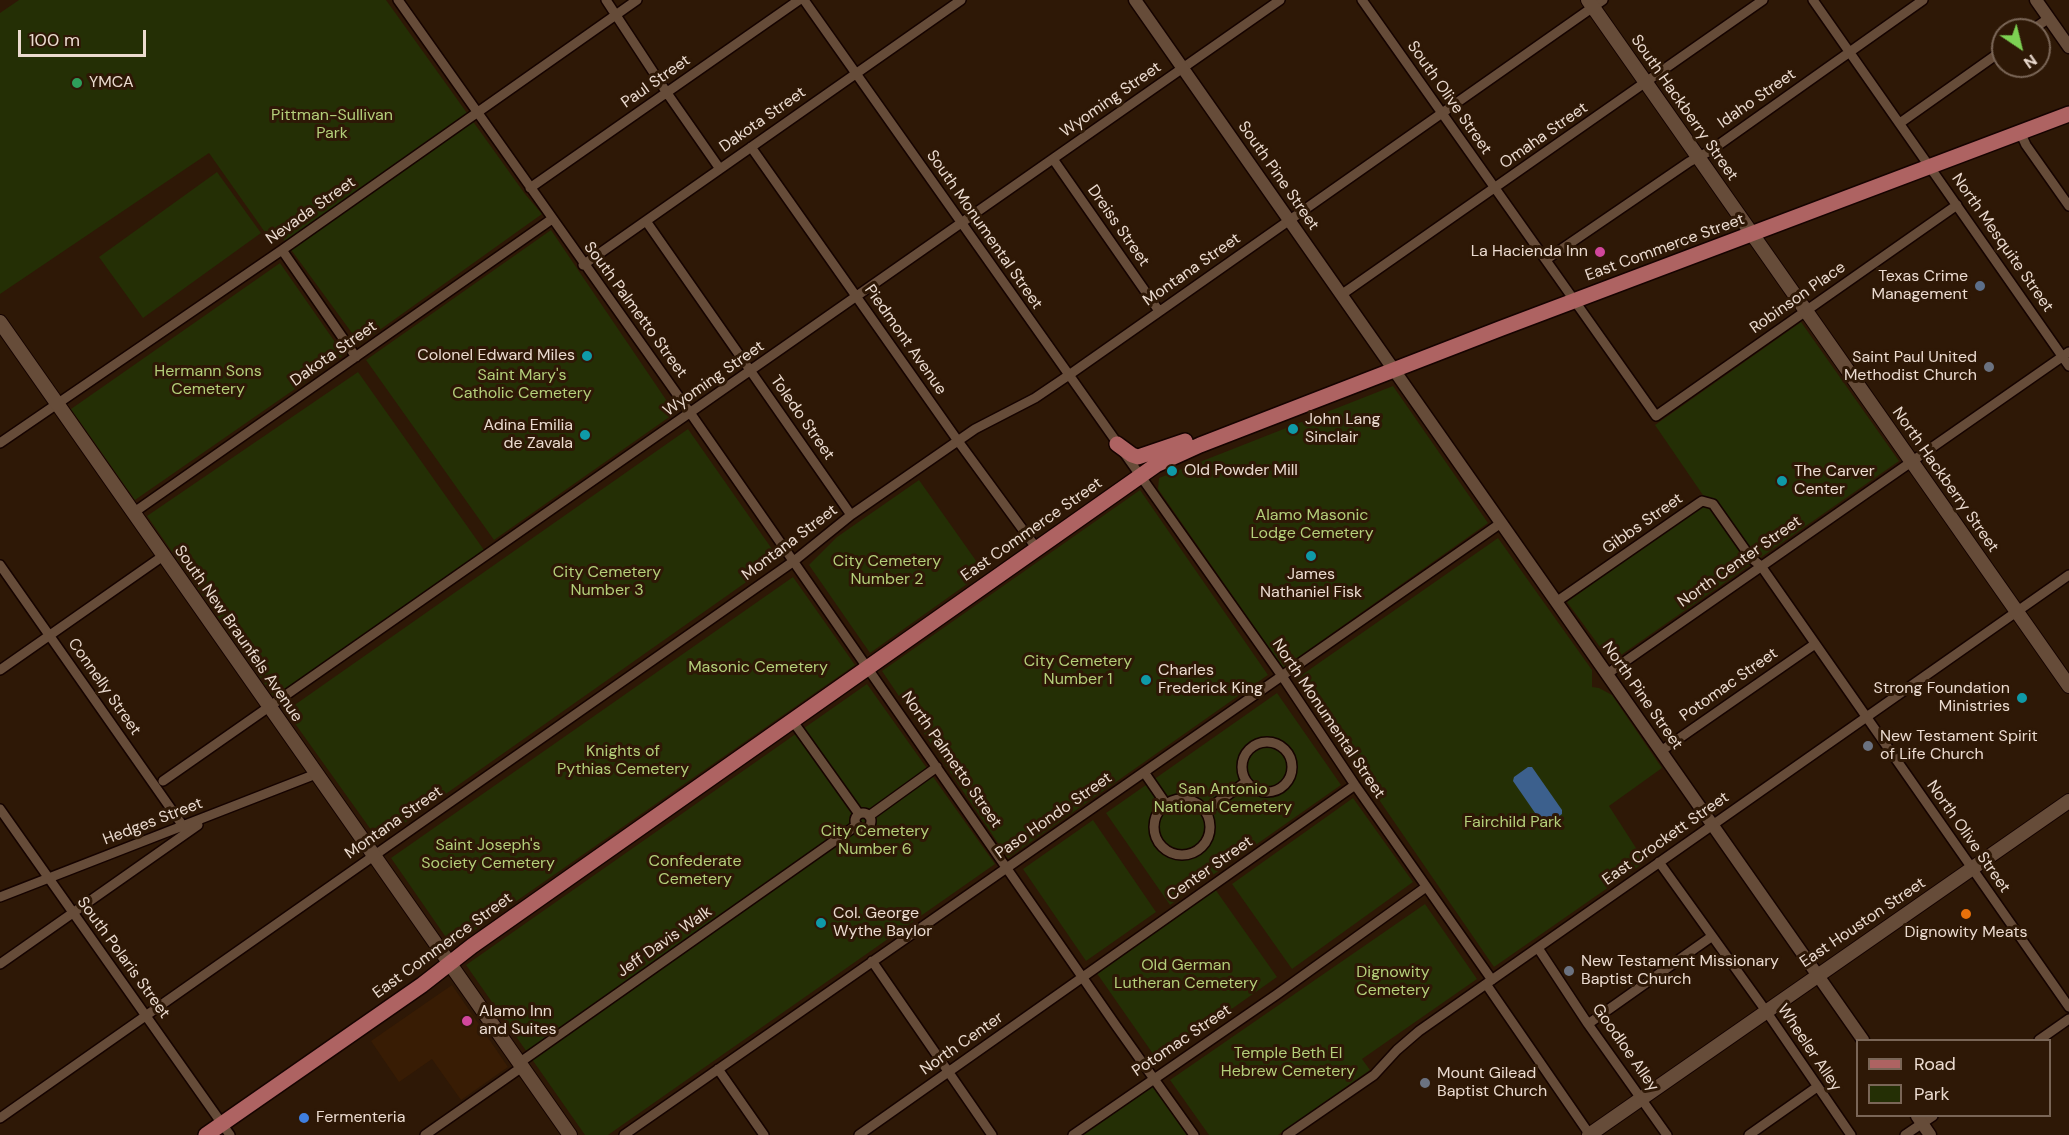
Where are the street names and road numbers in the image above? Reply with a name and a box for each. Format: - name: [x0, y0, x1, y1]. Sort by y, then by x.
- street label: South Hackberry Street: [1626, 31, 1742, 185]
- street label: South Olive Street: [1403, 38, 1495, 158]
- street label: Paul Street: [618, 51, 694, 113]
- street label: Wyoming Street: [1057, 58, 1165, 142]
- street label: Idaho Street: [1714, 65, 1800, 133]
- street label: Dakota Street: [716, 83, 810, 157]
- street label: Omaha Street: [1496, 99, 1592, 173]
- street label: South Pine Street: [1233, 118, 1323, 234]
- street label: South Monumental Street: [922, 147, 1046, 313]
- street label: North Mesquite Street: [1947, 170, 2057, 316]
- street label: Nevada Street: [263, 173, 359, 249]
- street label: Dreiss Street: [1083, 181, 1153, 271]
- street label: East Commerce Street: [1583, 210, 1747, 286]
- street label: Montana Street: [1140, 229, 1244, 311]
- street label: South Palmetto Street: [579, 238, 691, 382]
- street label: Robinson Place: [1746, 258, 1850, 338]
- street label: Piedmont Avenue: [860, 281, 950, 399]
- street label: Dakota Street: [287, 317, 381, 391]
- street label: Wyoming Street: [660, 337, 768, 421]
- street label: Toledo Street: [766, 372, 838, 464]
- street label: North Hackberry Street: [1888, 404, 2002, 556]
- street label: East Commerce Street: [958, 474, 1106, 586]
- street label: Gibbs Street: [1599, 489, 1687, 559]
- street label: Montana Street: [738, 501, 842, 585]
- street label: North Center Street: [1674, 512, 1806, 612]
- street label: South New Braunfels Avenue: [170, 542, 306, 726]
- street label: Connelly Street: [63, 635, 145, 739]
- street label: North Monumental Street: [1267, 636, 1389, 802]
- street label: North Pine Street: [1598, 638, 1686, 754]
- street label: Potomac Street: [1676, 644, 1782, 726]
- street label: North Palmetto Street: [897, 688, 1005, 832]
- street label: Paso Hondo Street: [992, 769, 1116, 863]
- street label: North Olive Street: [1922, 777, 2014, 897]
- street label: Montana Street: [342, 782, 446, 864]
- street label: East Crockett Street: [1599, 788, 1733, 890]
- street label: Hedges Street: [100, 794, 206, 850]
- street label: Center Street: [1163, 832, 1257, 906]
- street label: East Houston Street: [1796, 874, 1930, 972]
- street label: East Commerce Street: [369, 889, 517, 1003]
- street label: South Polaris Street: [72, 893, 174, 1023]
- street label: Jeff Davis Walk: [614, 902, 716, 982]
- street label: Goodloe Alley: [1588, 1000, 1662, 1096]
- street label: Potomac Street: [1129, 1001, 1235, 1081]
- street label: Wheeler Alley: [1773, 1001, 1845, 1095]
- street label: North Center: [917, 1008, 1007, 1080]

